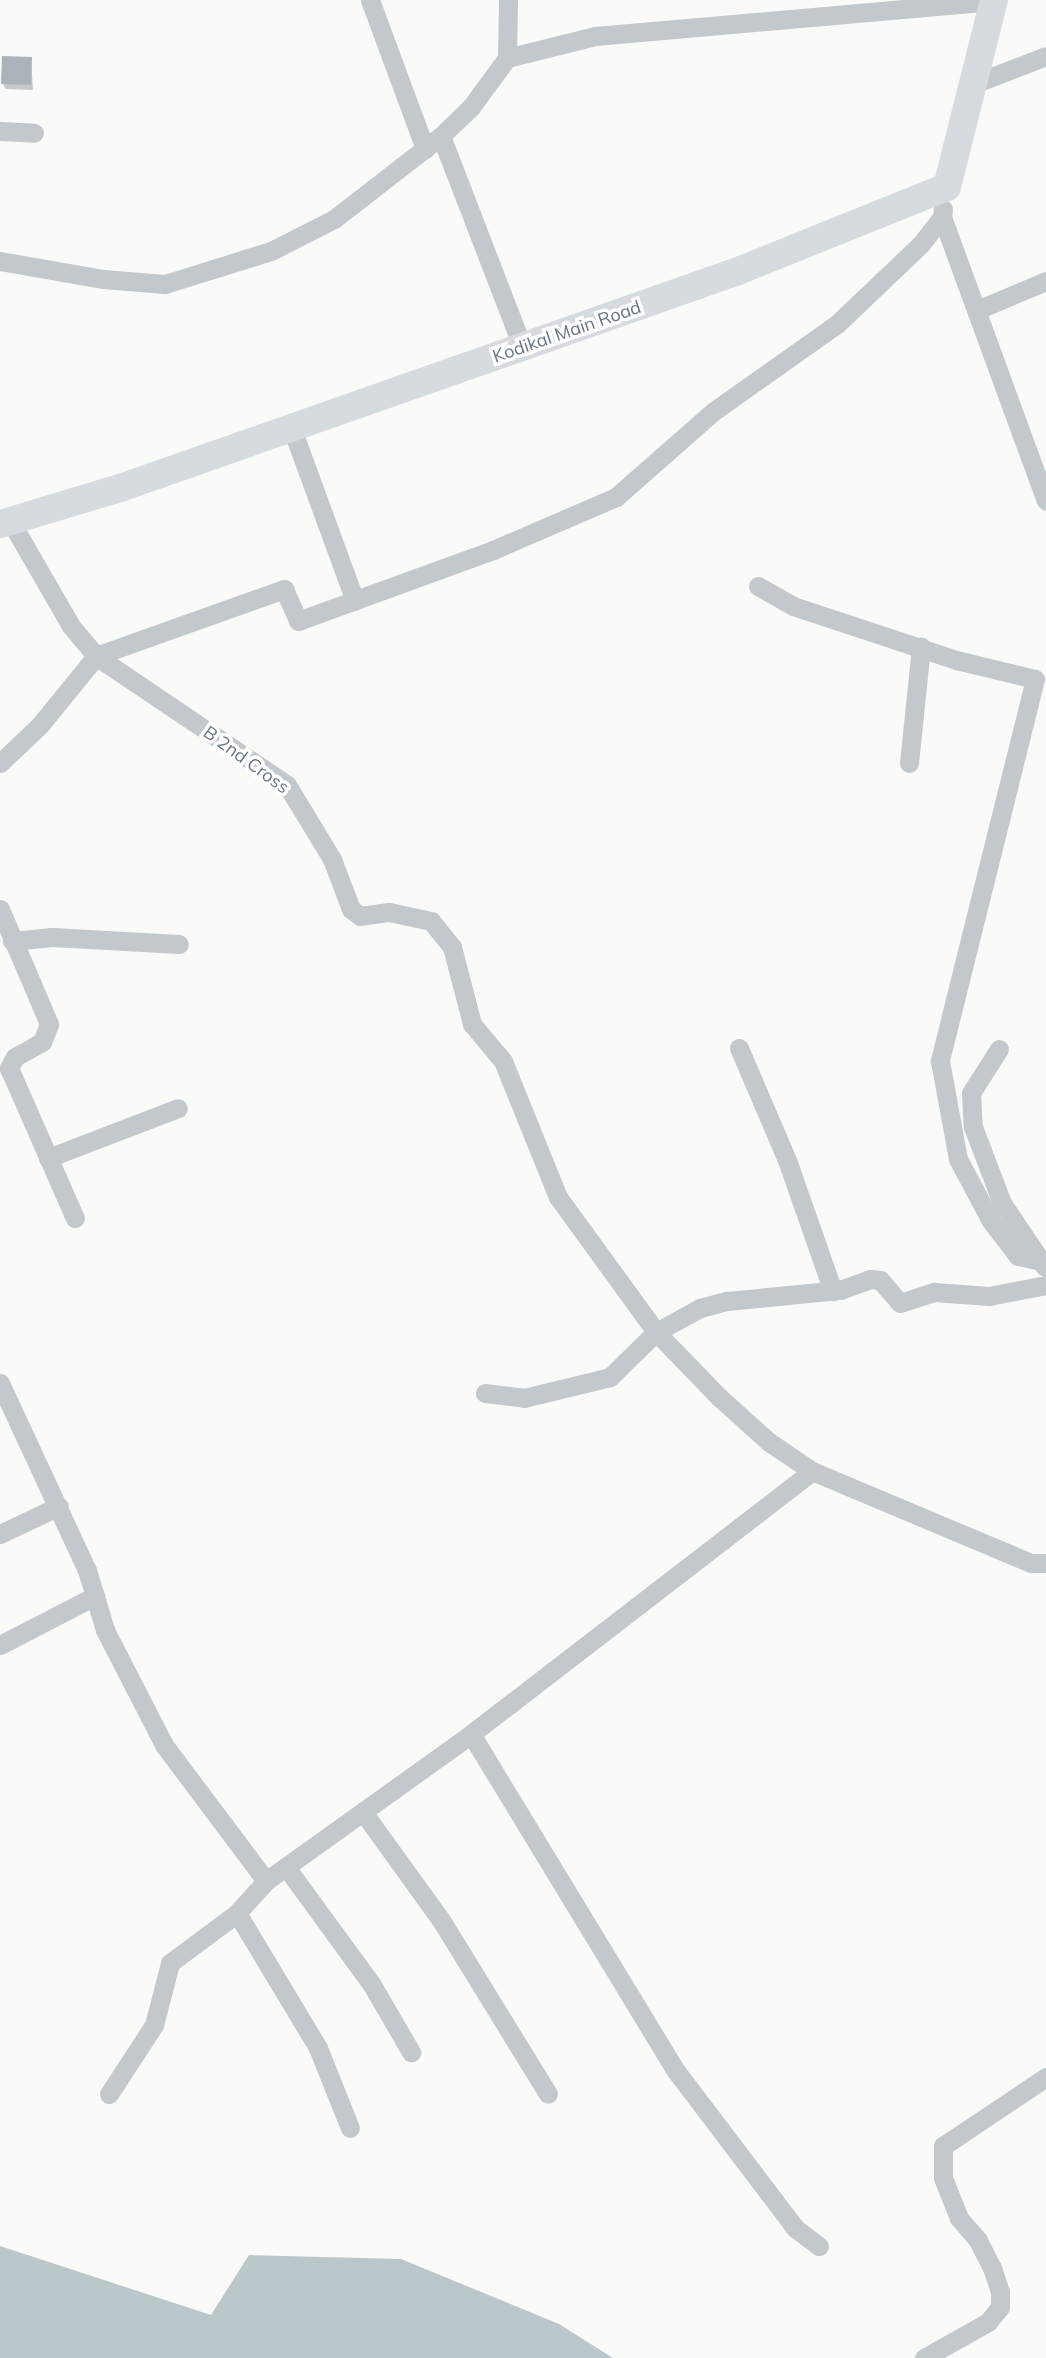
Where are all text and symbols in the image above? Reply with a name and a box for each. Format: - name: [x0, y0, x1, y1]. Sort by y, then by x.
- street label: Kodikal Main Road: [490, 296, 644, 368]
- street label: B 2nd Cross: [199, 722, 293, 798]

